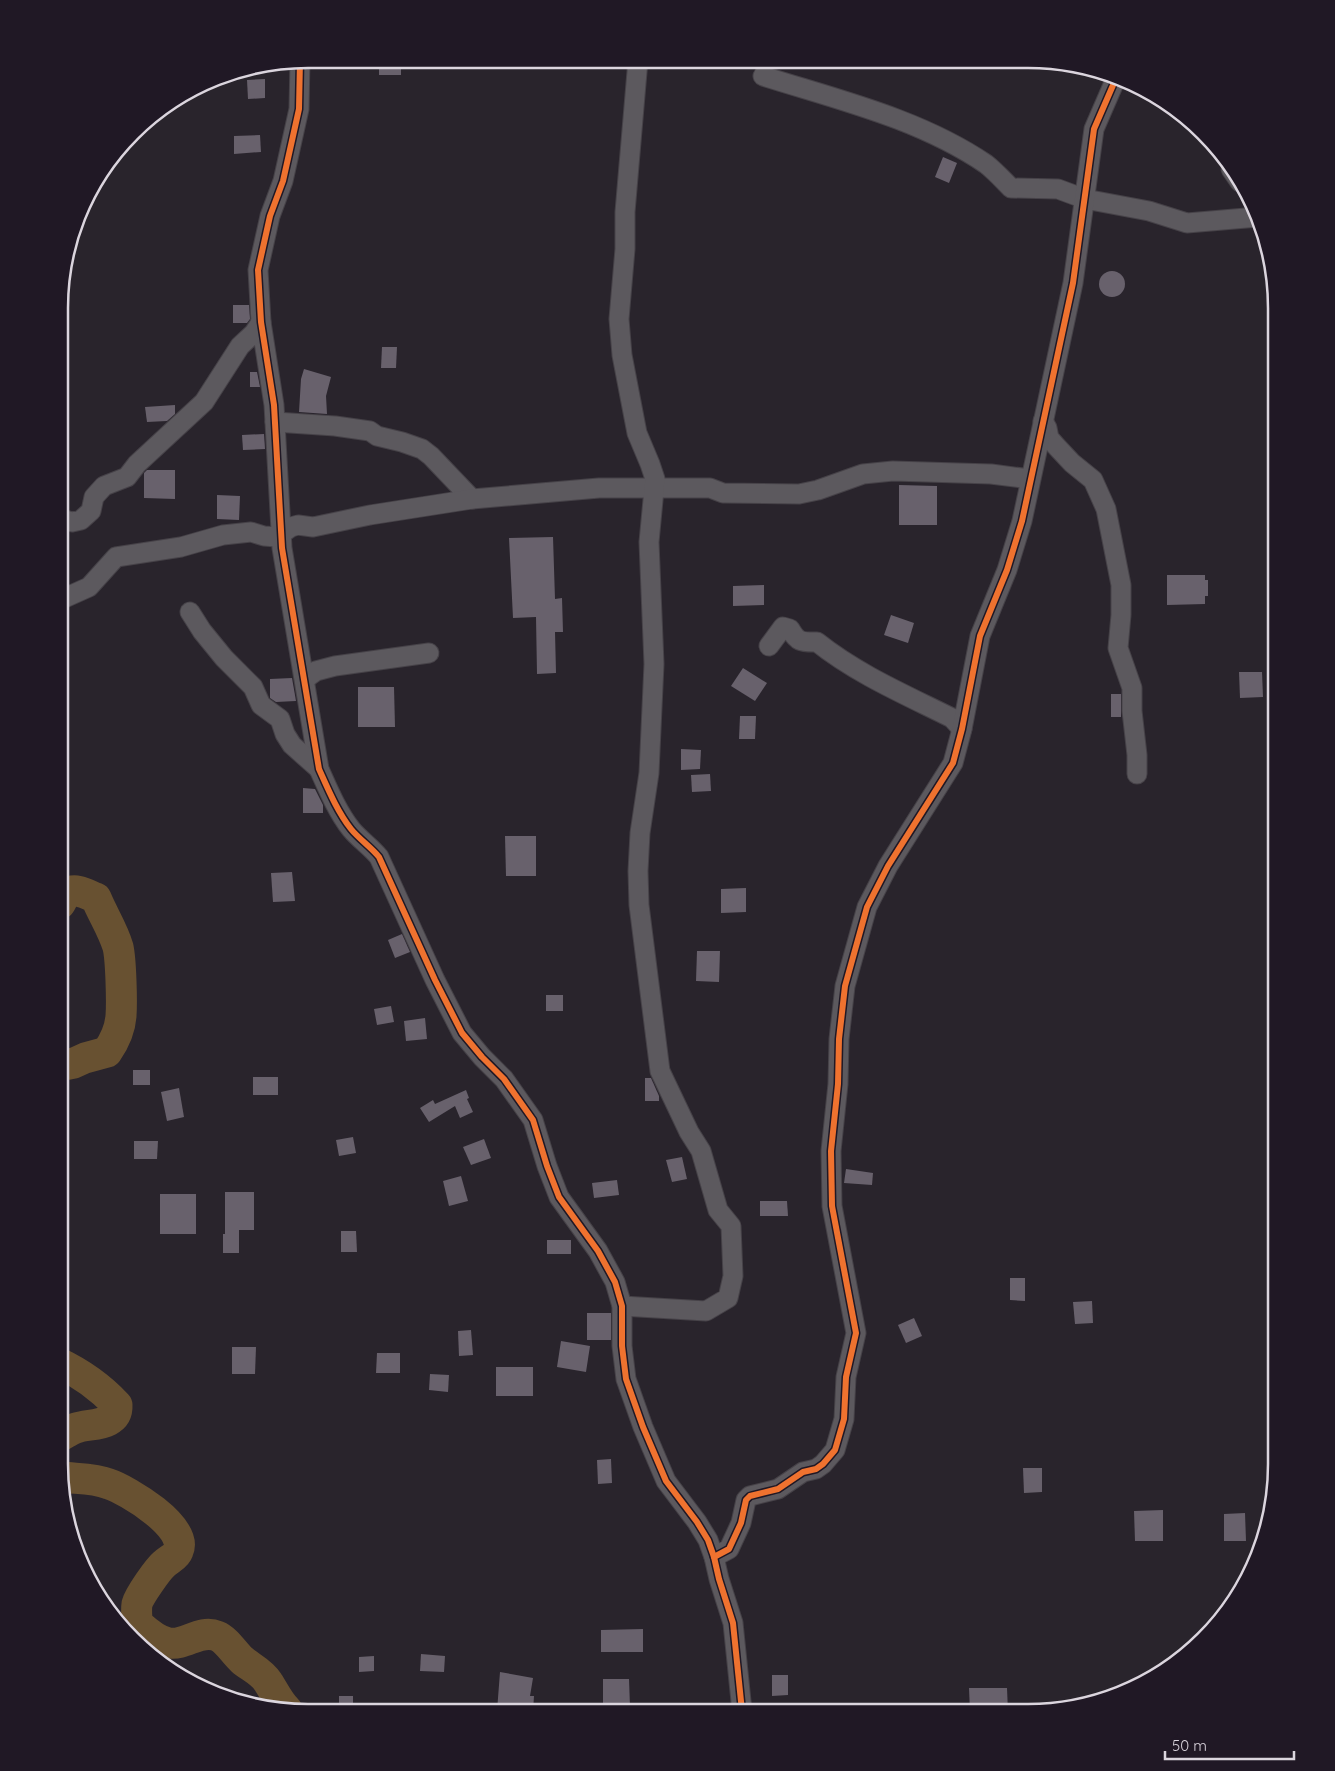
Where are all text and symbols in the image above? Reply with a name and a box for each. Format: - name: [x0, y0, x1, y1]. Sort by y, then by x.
- scale bar: [1165, 1728, 1294, 1760]
- text: 50 m: [1172, 1736, 1207, 1755]

